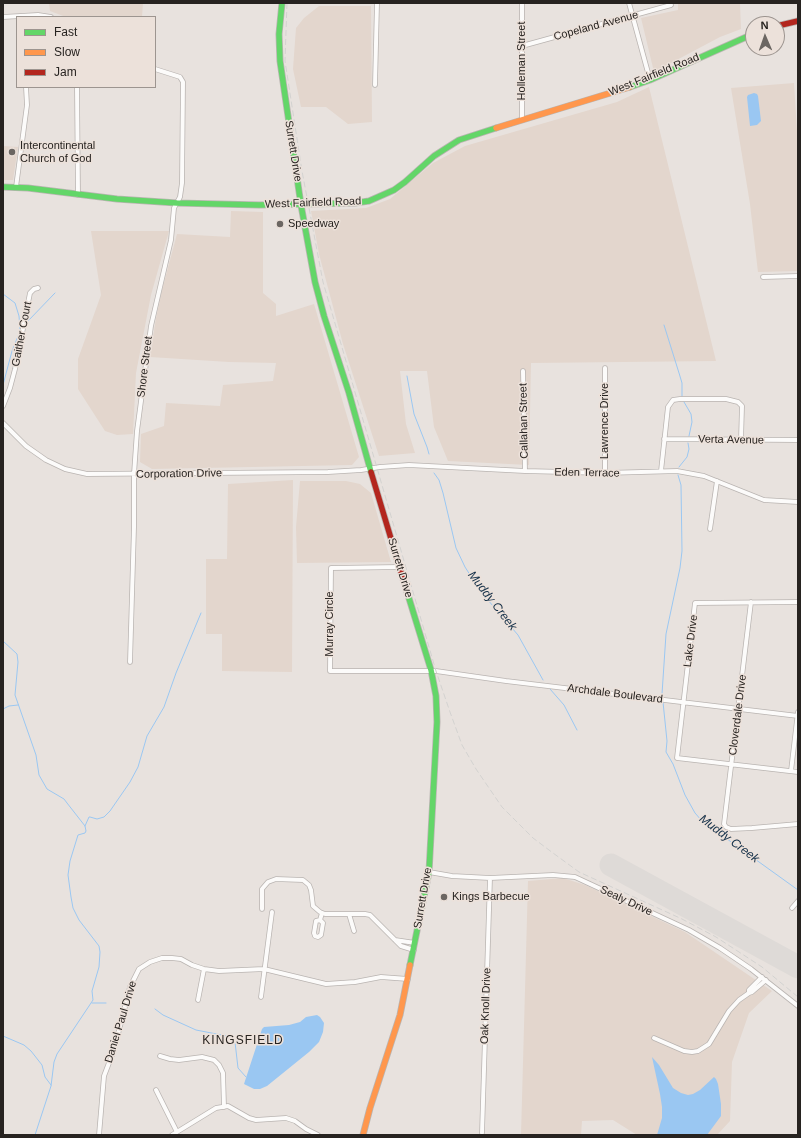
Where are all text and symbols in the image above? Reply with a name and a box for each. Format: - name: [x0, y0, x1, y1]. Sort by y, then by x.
- street label: Copeland Avenue: [552, 8, 640, 44]
- legend: [16, 16, 156, 88]
- north arrow: [745, 16, 785, 56]
- text: N: [760, 19, 769, 31]
- street label: Holleman Street: [515, 22, 529, 100]
- text: Fast: [54, 25, 77, 39]
- text: Slow: [54, 45, 80, 59]
- street label: West Fairfield Road: [607, 51, 701, 99]
- text: Jam: [54, 65, 77, 79]
- street label: Surrett Drive: [282, 119, 304, 183]
- place label: Intercontinental Church of God: [20, 139, 95, 165]
- marker: Intercontinental Church of God: [7, 147, 17, 157]
- street label: West Fairfield Road: [265, 195, 361, 211]
- place label: Speedway: [288, 217, 339, 231]
- marker: Speedway: [275, 219, 285, 229]
- street label: Gaither Court: [9, 300, 35, 368]
- street label: Shore Street: [135, 336, 155, 398]
- street label: Callahan Street: [517, 383, 531, 459]
- street label: Lawrence Drive: [598, 383, 612, 459]
- street label: Verta Avenue: [698, 433, 764, 447]
- street label: Eden Terrace: [554, 466, 620, 480]
- street label: Corporation Drive: [136, 467, 222, 481]
- street label: Surrett Drive: [385, 537, 415, 599]
- water label: Muddy Creek: [464, 568, 520, 634]
- street label: Murray Circle: [323, 591, 337, 657]
- street label: Lake Drive: [681, 614, 701, 668]
- street label: Cloverdale Drive: [726, 674, 750, 756]
- street label: Archdale Boulevard: [567, 682, 663, 706]
- water label: Muddy Creek: [696, 812, 762, 866]
- street label: Surrett Drive: [411, 866, 435, 930]
- street label: Sealy Drive: [598, 883, 654, 919]
- place label: Kings Barbecue: [452, 890, 530, 904]
- marker: Kings Barbecue: [439, 892, 449, 902]
- street label: Oak Knoll Drive: [478, 968, 494, 1044]
- street label: Daniel Paul Drive: [102, 979, 140, 1065]
- district label: KINGSFIELD: [202, 1034, 284, 1048]

